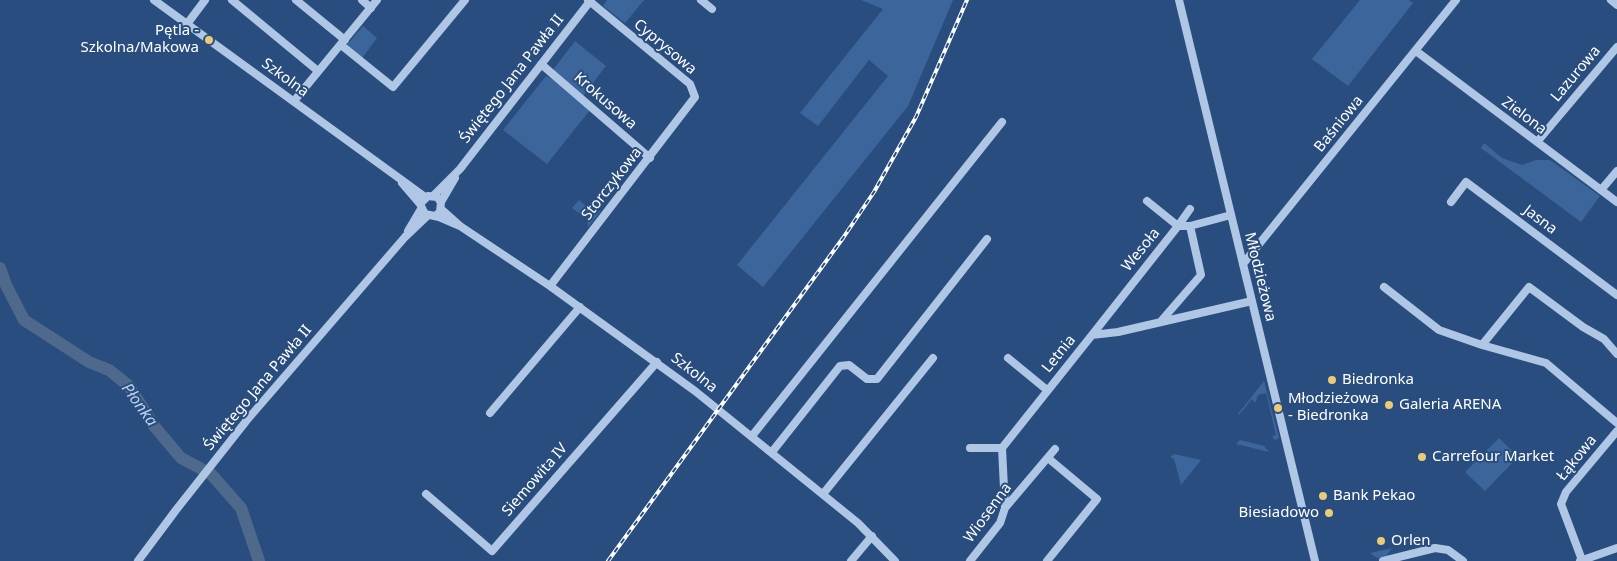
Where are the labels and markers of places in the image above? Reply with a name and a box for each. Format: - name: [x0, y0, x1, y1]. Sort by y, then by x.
- place label: Pętla - Szkolna/Makowa: [80, 22, 199, 57]
- marker: Pętla - Szkolna/Makowa: [203, 34, 215, 46]
- place label: Biedronka: [1342, 371, 1414, 389]
- marker: Biedronka: [1326, 374, 1338, 386]
- place label: Młodzieżowa - Biedronka: [1288, 390, 1379, 425]
- place label: Galeria ARENA: [1399, 396, 1501, 414]
- marker: Galeria ARENA: [1383, 399, 1395, 411]
- marker: Młodzieżowa - Biedronka: [1272, 402, 1284, 414]
- place label: Carrefour Market: [1432, 448, 1554, 466]
- marker: Carrefour Market: [1416, 451, 1428, 463]
- place label: Bank Pekao: [1333, 487, 1415, 505]
- marker: Bank Pekao: [1317, 490, 1329, 502]
- place label: Biesiadowo: [1239, 504, 1319, 522]
- marker: Biesiadowo: [1323, 507, 1335, 519]
- place label: Orlen: [1391, 532, 1431, 550]
- marker: Orlen: [1375, 535, 1387, 547]

